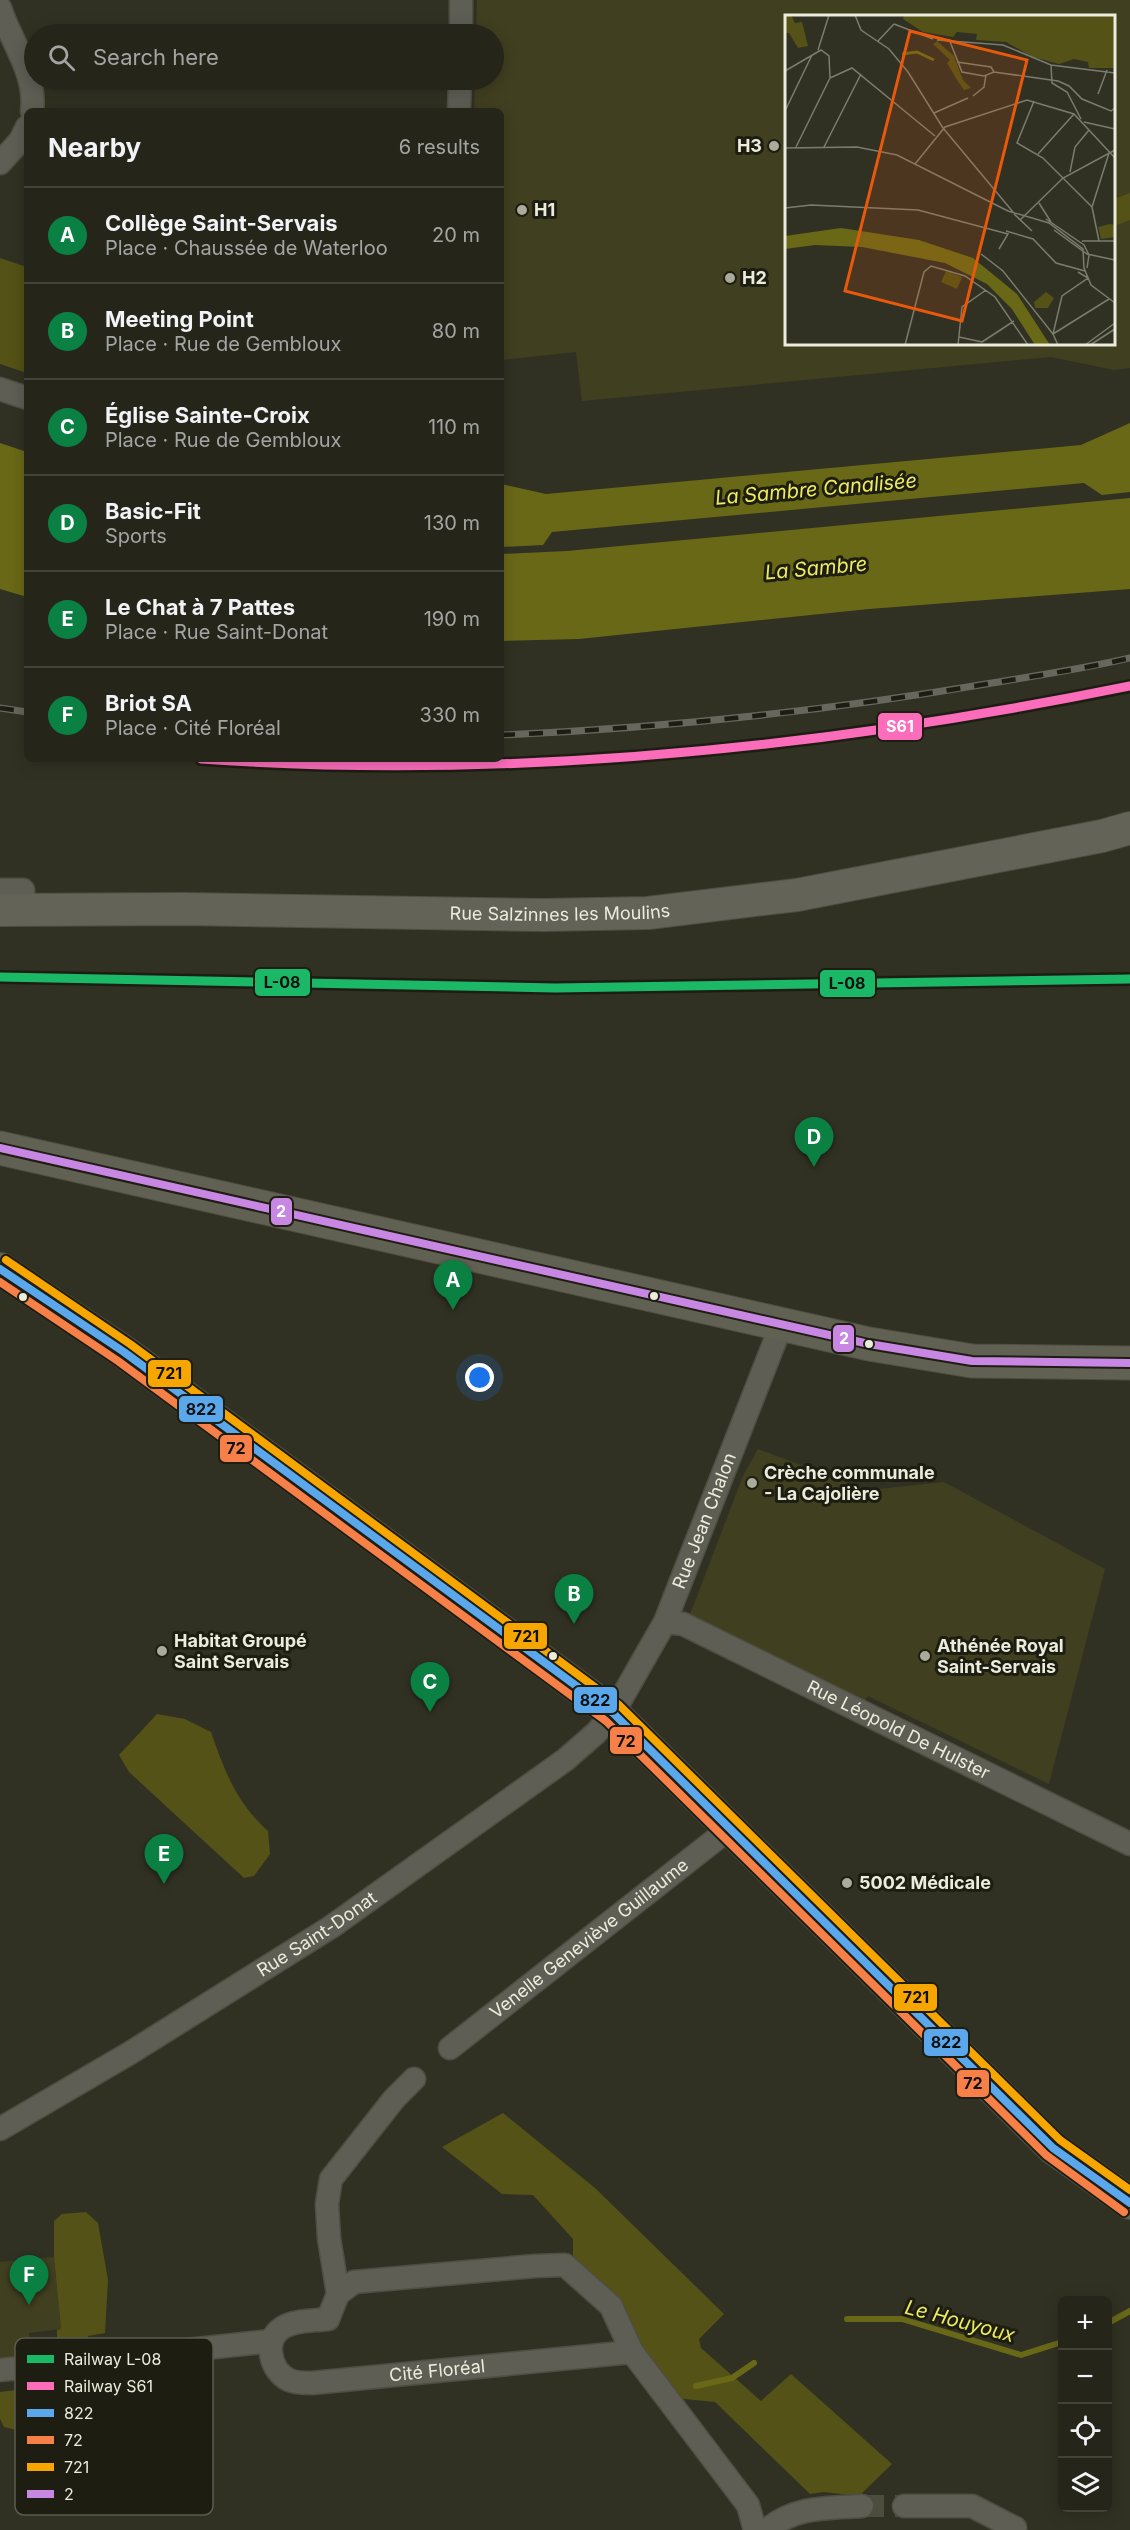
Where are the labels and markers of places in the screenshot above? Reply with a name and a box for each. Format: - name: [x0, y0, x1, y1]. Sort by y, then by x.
- place label: H3: [737, 135, 762, 156]
- marker: H3: [767, 139, 781, 153]
- place label: H1: [534, 199, 555, 220]
- marker: H1: [515, 203, 529, 217]
- place label: H2: [742, 267, 767, 288]
- marker: H2: [723, 271, 737, 285]
- pin: D: [794, 1118, 834, 1167]
- pin: A: [434, 1260, 472, 1310]
- unlabelled marker: [648, 1290, 660, 1302]
- unlabelled marker: [17, 1291, 29, 1303]
- unlabelled marker: [863, 1338, 875, 1350]
- place label: Crèche communale - La Cajolière: [764, 1462, 935, 1504]
- marker: Crèche communale - La Cajolière: [745, 1476, 759, 1490]
- pin: B: [554, 1574, 594, 1624]
- place label: Habitat Groupé Saint Servais: [174, 1630, 307, 1672]
- place label: Athénée Royal Saint-Servais: [937, 1635, 1064, 1677]
- marker: Habitat Groupé Saint Servais: [155, 1644, 169, 1658]
- marker: Athénée Royal Saint-Servais: [918, 1649, 932, 1663]
- unlabelled marker: [547, 1650, 559, 1662]
- pin: C: [410, 1662, 450, 1712]
- pin: E: [144, 1834, 184, 1884]
- place label: 5002 Médicale: [859, 1872, 991, 1893]
- marker: 5002 Médicale: [840, 1876, 854, 1890]
- pin: F: [9, 2256, 48, 2305]

